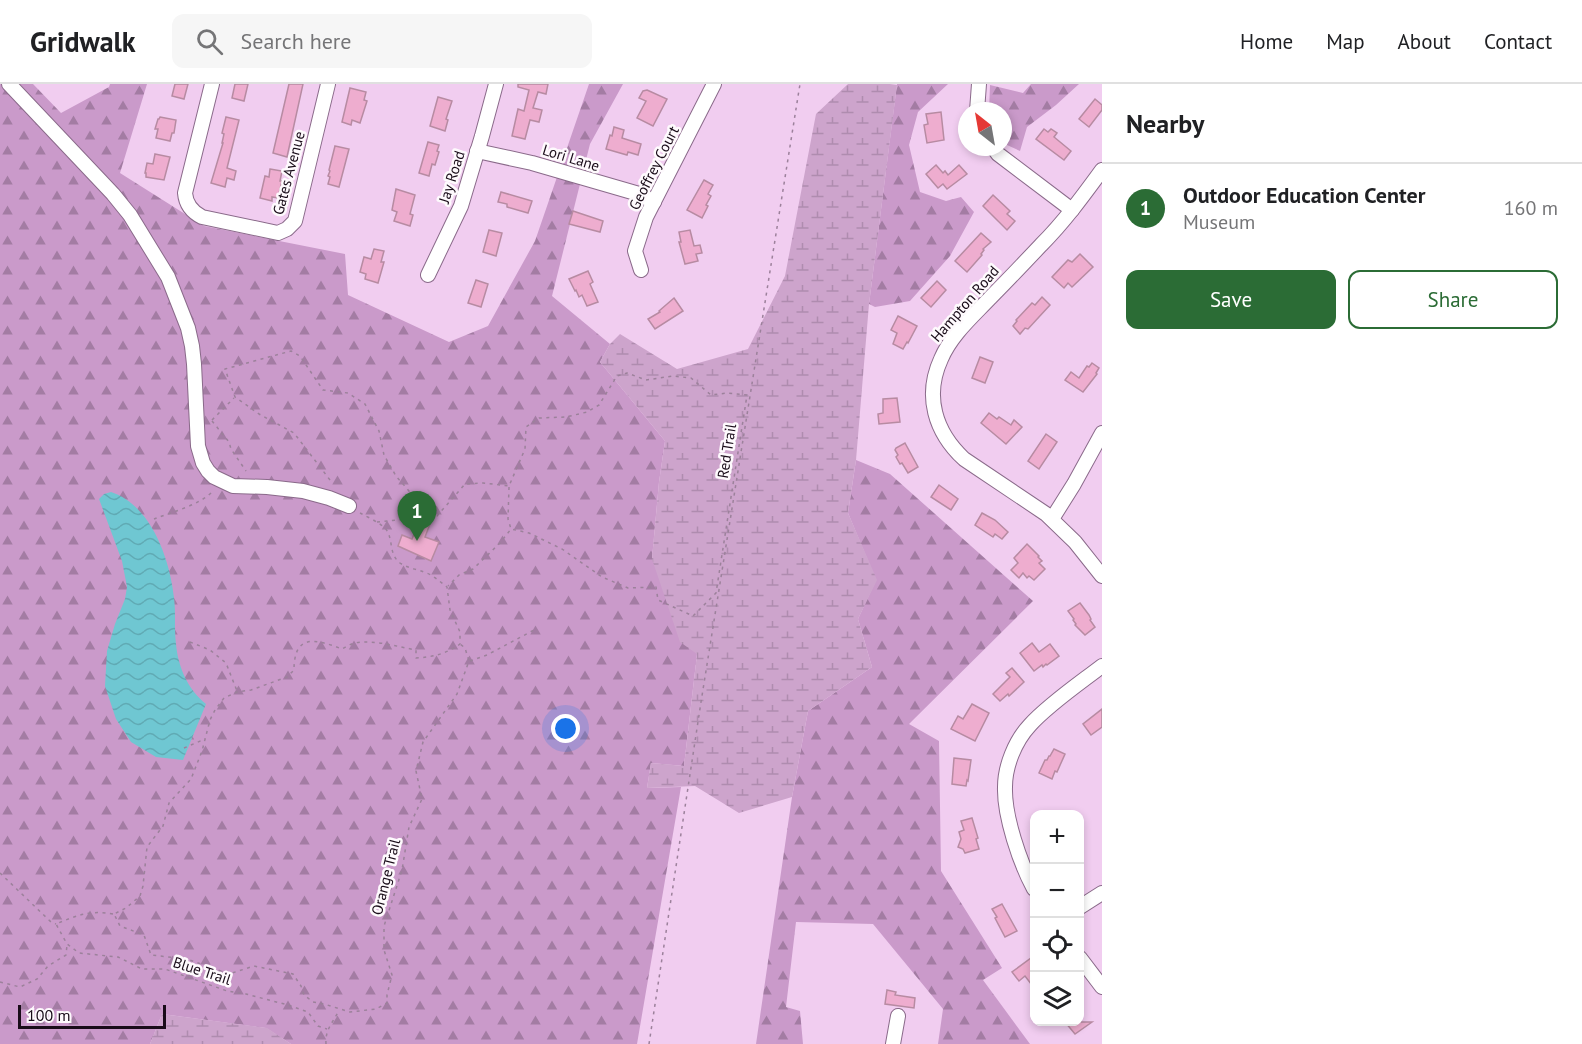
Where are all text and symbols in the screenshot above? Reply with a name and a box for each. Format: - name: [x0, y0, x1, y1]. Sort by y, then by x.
- search box: [172, 14, 592, 68]
- text: Gridwalk: [30, 23, 136, 60]
- icon: search: [193, 25, 226, 58]
- text: Search here: [241, 27, 352, 55]
- text: Home: [1240, 28, 1293, 55]
- text: Map: [1326, 28, 1365, 55]
- text: About: [1398, 28, 1451, 55]
- text: Contact: [1484, 28, 1552, 55]
- north arrow: [958, 102, 1012, 156]
- text: Nearby: [1126, 107, 1204, 140]
- street label: Geoffrey Court: [624, 123, 683, 213]
- street label: Gates Avenue: [268, 129, 309, 217]
- street label: Lori Lane: [540, 140, 602, 175]
- street label: Jay Road: [434, 148, 469, 206]
- text: Outdoor Education Center: [1183, 181, 1425, 209]
- text: 1: [1140, 195, 1151, 221]
- text: 160 m: [1504, 195, 1558, 221]
- text: Museum: [1183, 209, 1255, 235]
- street label: Hampton Road: [926, 262, 1003, 346]
- button: Save: [1126, 270, 1336, 329]
- button: Share: [1348, 270, 1558, 329]
- street label: Red Trail: [713, 422, 740, 480]
- pin: 1: [398, 492, 436, 541]
- your location: [551, 714, 580, 743]
- map controls: [1030, 810, 1084, 1026]
- button: +: [1030, 810, 1084, 864]
- street label: Orange Trail: [367, 836, 404, 917]
- button: −: [1030, 864, 1084, 918]
- button: locate: [1030, 918, 1084, 972]
- street label: Blue Trail: [171, 952, 234, 989]
- button: layers: [1030, 972, 1084, 1026]
- scale bar: [18, 1002, 166, 1030]
- text: 100 m: [27, 1005, 70, 1025]

